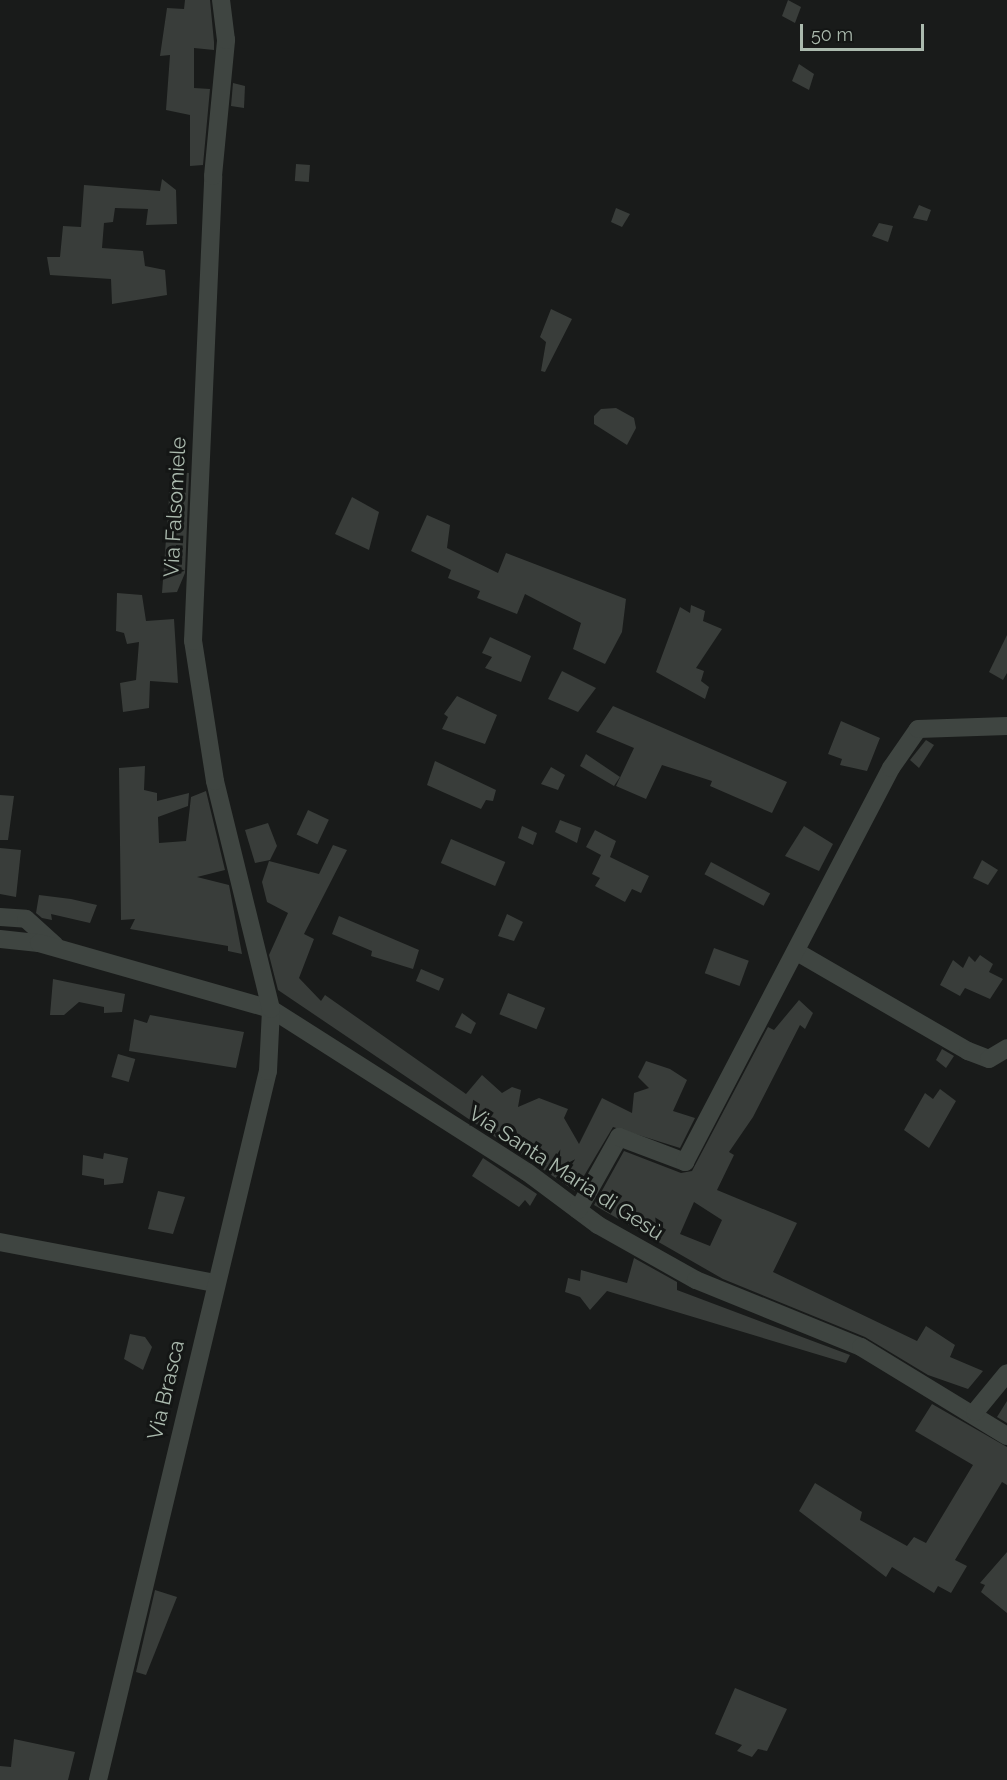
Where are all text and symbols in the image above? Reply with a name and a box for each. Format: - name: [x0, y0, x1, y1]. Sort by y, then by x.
- scale bar: [803, 12, 928, 50]
- text: 50 m: [811, 24, 853, 45]
- street label: Via Falsomiele: [159, 436, 191, 578]
- street label: Via Santa Maria di Gesù: [464, 1101, 668, 1245]
- street label: Via Brasca: [142, 1338, 190, 1442]

